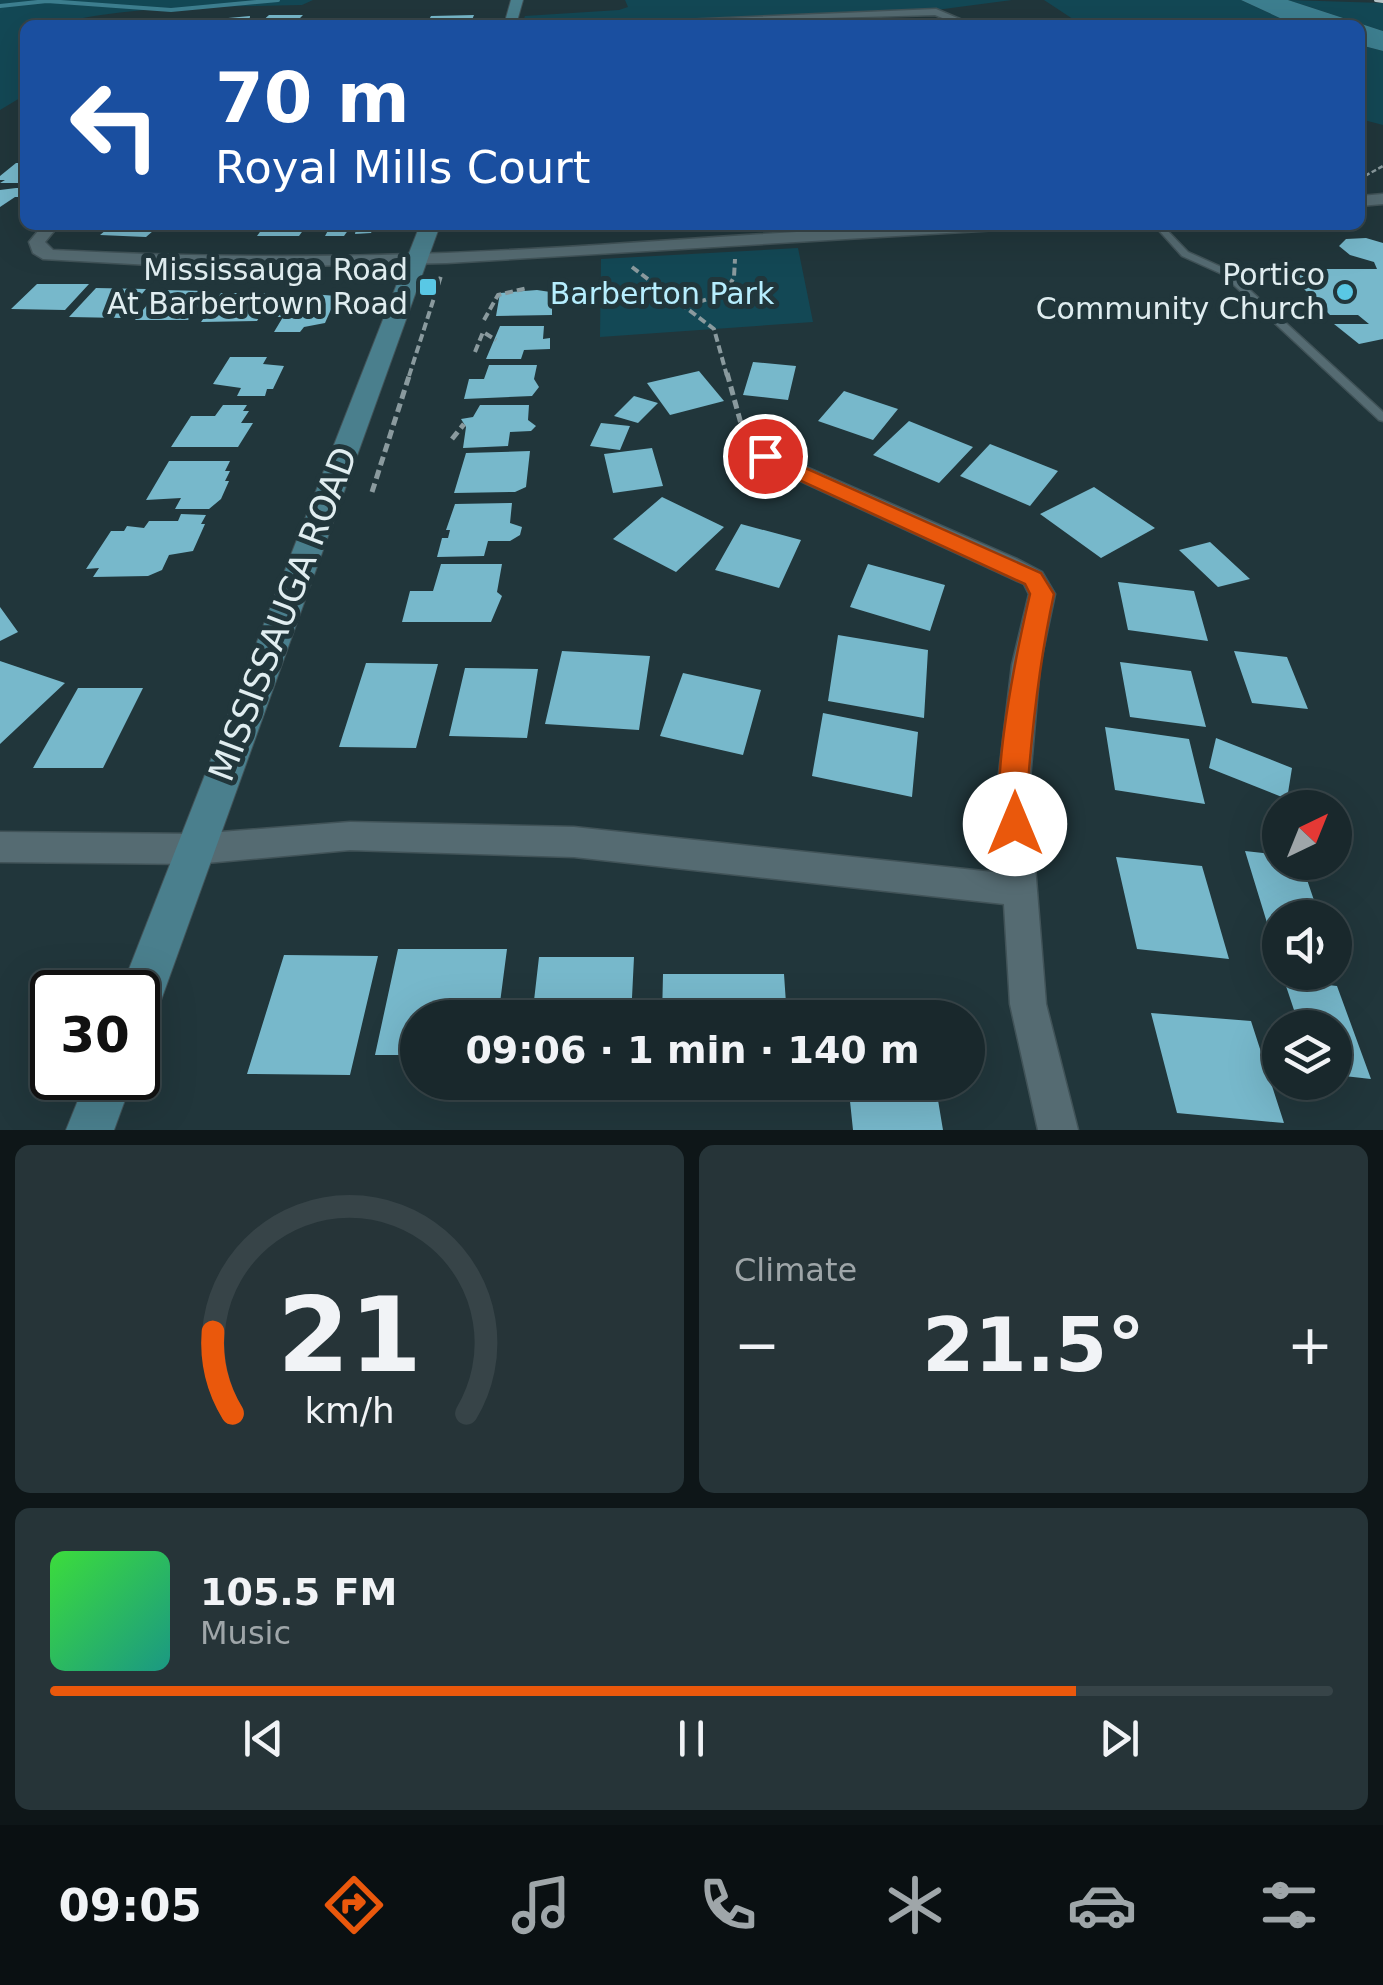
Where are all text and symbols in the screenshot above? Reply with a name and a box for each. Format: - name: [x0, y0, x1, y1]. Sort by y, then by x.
- text: 70 m: [215, 57, 410, 139]
- icon: left: [50, 60, 180, 190]
- text: Royal Mills Court: [215, 141, 591, 194]
- place label: Mississauga Road At Barbertown Road: [107, 252, 408, 321]
- place label: Portico Community Church: [1036, 257, 1325, 326]
- marker: Mississauga Road At Barbertown Road: [417, 276, 439, 298]
- park label: Barberton Park: [550, 276, 775, 311]
- marker: Portico Community Church: [1334, 281, 1356, 303]
- pin: [723, 414, 808, 499]
- icon: arrive: [738, 429, 793, 484]
- street label: MISSISSAUGA ROAD: [201, 441, 365, 787]
- position arrow: [963, 772, 1067, 876]
- north arrow: [1262, 790, 1352, 880]
- map controls: [1262, 790, 1352, 1100]
- button: sound: [1262, 900, 1352, 990]
- speed limit sign: 30: [30, 970, 160, 1100]
- button: layers: [1262, 1010, 1352, 1100]
- text: 09:06 · 1 min · 140 m: [465, 1028, 920, 1072]
- text: Climate: [734, 1251, 857, 1289]
- text: 21: [277, 1274, 422, 1396]
- text: 21.5°: [922, 1301, 1145, 1389]
- text: −: [734, 1313, 780, 1377]
- text: +: [1287, 1313, 1333, 1377]
- text: km/h: [304, 1390, 395, 1431]
- text: 105.5 FM: [200, 1570, 397, 1614]
- text: Music: [200, 1614, 291, 1652]
- icon: previous: [236, 1711, 291, 1766]
- icon: pause: [664, 1711, 719, 1766]
- icon: next: [1092, 1711, 1147, 1766]
- icon: directions: [319, 1870, 389, 1940]
- icon: music: [506, 1870, 576, 1940]
- icon: phone: [693, 1870, 763, 1940]
- icon: climate: [880, 1870, 950, 1940]
- icon: car: [1067, 1870, 1137, 1940]
- icon: filters: [1254, 1870, 1324, 1940]
- text: 09:05: [59, 1879, 202, 1932]

